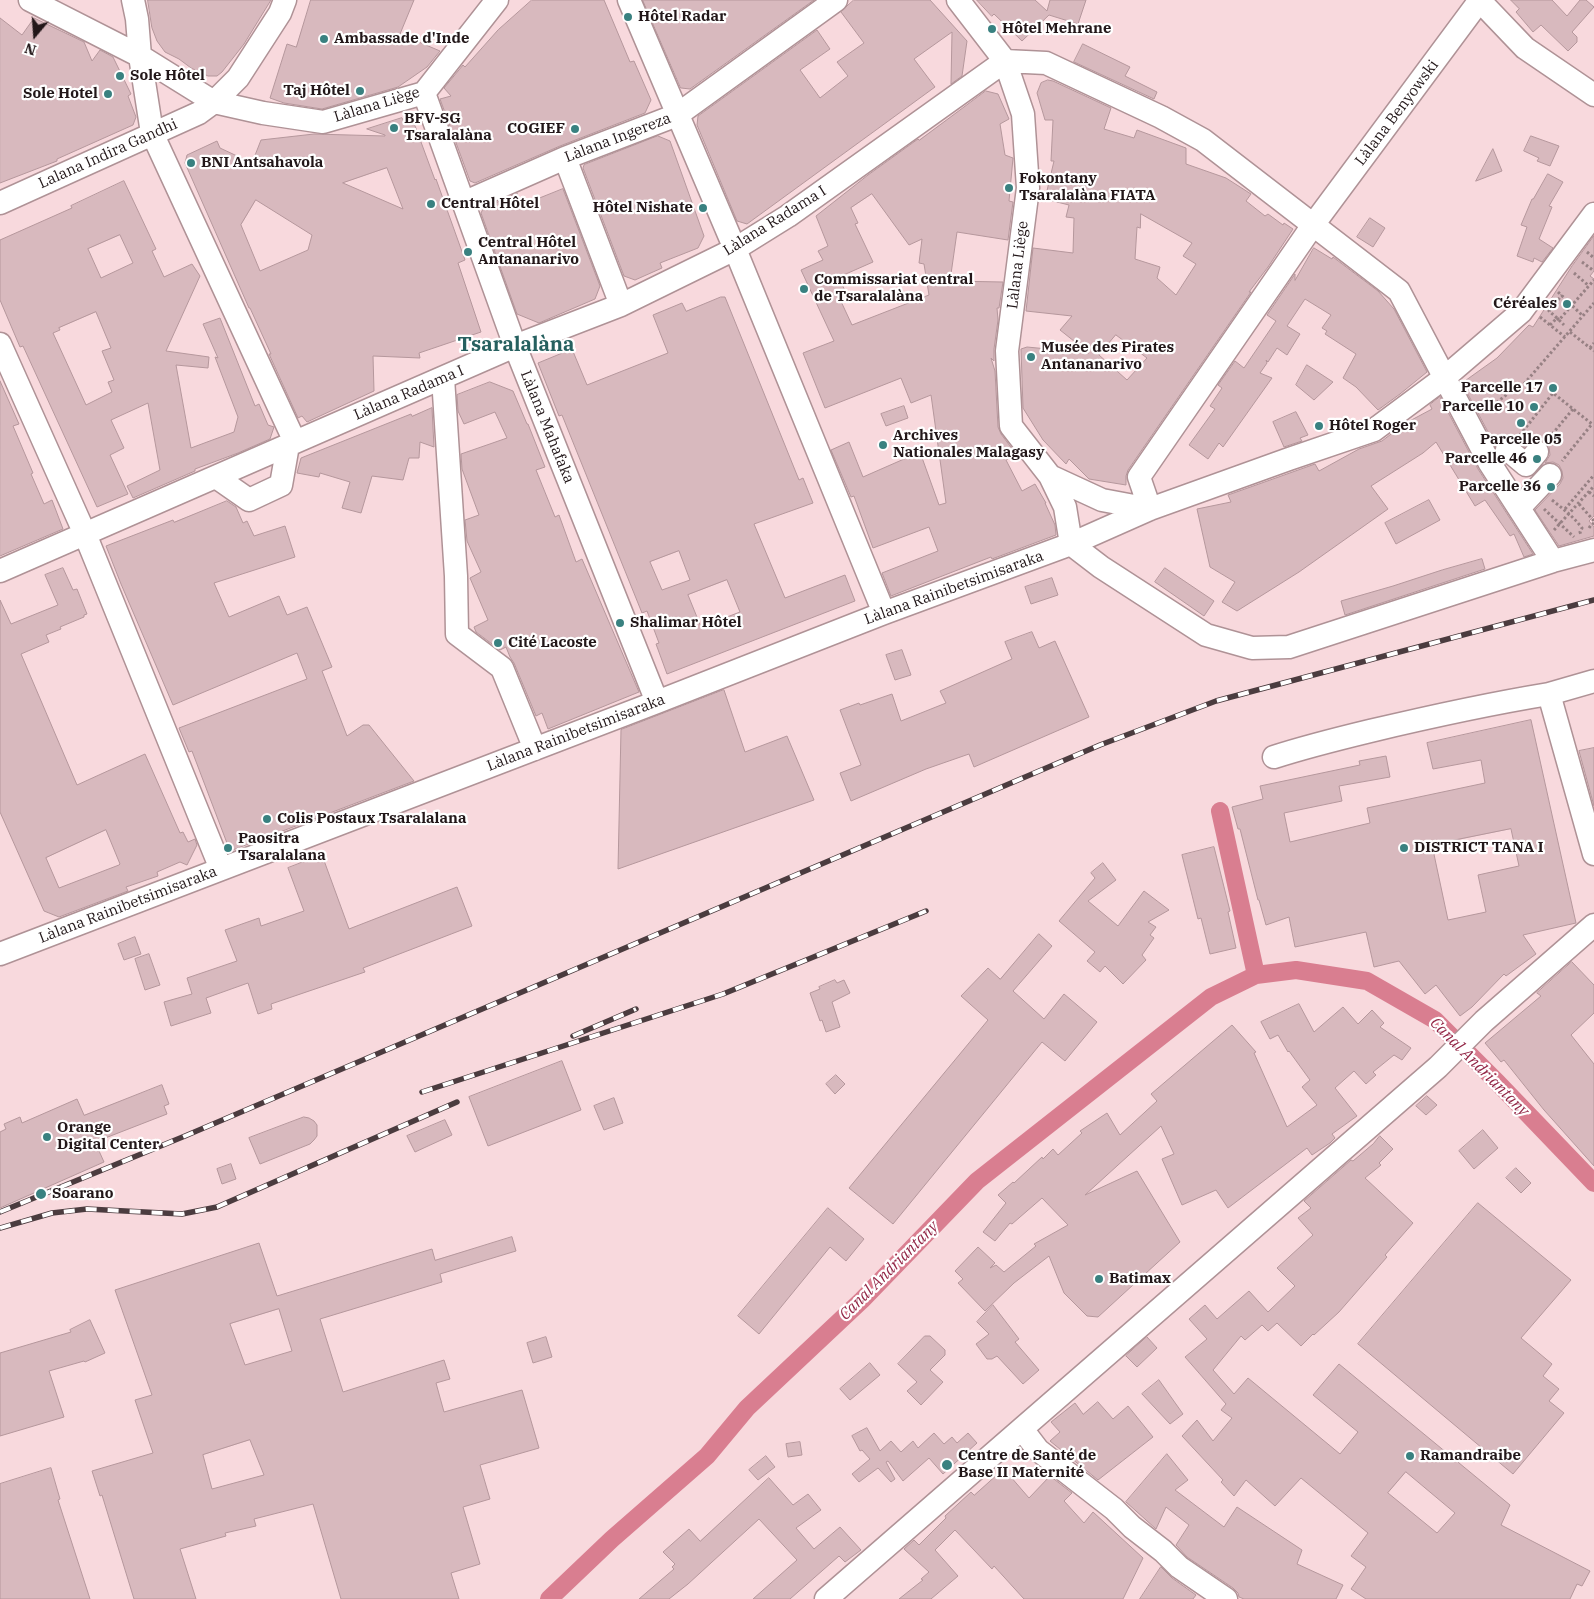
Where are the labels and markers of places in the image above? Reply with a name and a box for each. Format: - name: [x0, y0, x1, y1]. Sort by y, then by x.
- place label: Hôtel Radar: [638, 8, 726, 26]
- marker: Hôtel Radar: [622, 11, 634, 23]
- place label: Hôtel Mehrane: [1002, 20, 1111, 38]
- marker: Hôtel Mehrane: [986, 23, 998, 35]
- place label: Ambassade d'Inde: [334, 30, 469, 48]
- marker: Ambassade d'Inde: [318, 33, 330, 45]
- place label: Sole Hôtel: [130, 67, 205, 85]
- marker: Sole Hôtel: [114, 70, 126, 82]
- place label: Taj Hôtel: [283, 82, 350, 100]
- place label: Sole Hotel: [23, 85, 98, 103]
- marker: Taj Hôtel: [354, 85, 366, 97]
- marker: Sole Hotel: [102, 88, 114, 100]
- place label: BFV-SG Tsaralalàna: [404, 110, 492, 145]
- place label: COGIEF: [507, 120, 565, 138]
- marker: BFV-SG Tsaralalàna: [388, 122, 400, 134]
- marker: COGIEF: [569, 123, 581, 135]
- place label: BNI Antsahavola: [201, 154, 323, 172]
- marker: BNI Antsahavola: [185, 157, 197, 169]
- place label: Fokontany Tsaralalàna FIATA: [1019, 170, 1155, 205]
- marker: Fokontany Tsaralalàna FIATA: [1003, 182, 1015, 194]
- place label: Central Hôtel: [441, 195, 539, 213]
- marker: Central Hôtel: [425, 198, 437, 210]
- place label: Hôtel Nishate: [593, 199, 693, 217]
- marker: Hôtel Nishate: [697, 202, 709, 214]
- place label: Central Hôtel Antananarivo: [478, 234, 579, 269]
- marker: Central Hôtel Antananarivo: [462, 246, 474, 258]
- place label: Commissariat central de Tsaralalàna: [814, 271, 973, 306]
- marker: Commissariat central de Tsaralalàna: [798, 283, 810, 295]
- place label: Céréales: [1493, 295, 1557, 313]
- marker: Céréales: [1561, 298, 1573, 310]
- place label: Musée des Pirates Antananarivo: [1041, 339, 1174, 374]
- marker: Musée des Pirates Antananarivo: [1025, 351, 1037, 363]
- place label: Parcelle 17: [1461, 379, 1543, 397]
- marker: Parcelle 17: [1547, 382, 1559, 394]
- place label: Parcelle 10: [1442, 398, 1524, 416]
- marker: Parcelle 10: [1528, 401, 1540, 413]
- place label: Hôtel Roger: [1329, 417, 1416, 435]
- marker: Parcelle 05: [1515, 417, 1527, 429]
- marker: Hôtel Roger: [1313, 420, 1325, 432]
- place label: Archives Nationales Malagasy: [893, 427, 1044, 462]
- place label: Parcelle 05: [1480, 431, 1562, 449]
- marker: Archives Nationales Malagasy: [877, 439, 889, 451]
- place label: Parcelle 46: [1445, 450, 1527, 468]
- marker: Parcelle 46: [1531, 453, 1543, 465]
- place label: Parcelle 36: [1459, 478, 1541, 496]
- marker: Parcelle 36: [1545, 481, 1557, 493]
- place label: Shalimar Hôtel: [630, 614, 742, 632]
- marker: Shalimar Hôtel: [614, 617, 626, 629]
- place label: Cité Lacoste: [508, 634, 597, 652]
- marker: Cité Lacoste: [492, 637, 504, 649]
- place label: Colis Postaux Tsaralalana: [277, 810, 467, 828]
- marker: Colis Postaux Tsaralalana: [261, 813, 273, 825]
- place label: Paositra Tsaralalana: [238, 830, 326, 865]
- place label: DISTRICT TANA I: [1414, 839, 1543, 857]
- marker: Paositra Tsaralalana: [222, 842, 234, 854]
- marker: DISTRICT TANA I: [1398, 842, 1410, 854]
- place label: Orange Digital Center: [57, 1119, 159, 1154]
- marker: Orange Digital Center: [41, 1131, 53, 1143]
- place label: Soarano: [52, 1185, 113, 1203]
- marker: Soarano: [34, 1187, 48, 1201]
- place label: Batimax: [1109, 1270, 1171, 1288]
- marker: Batimax: [1093, 1273, 1105, 1285]
- place label: Centre de Santé de Base II Maternité: [958, 1447, 1096, 1482]
- place label: Ramandraibe: [1420, 1447, 1521, 1465]
- marker: Ramandraibe: [1404, 1450, 1416, 1462]
- marker: Centre de Santé de Base II Maternité: [940, 1458, 954, 1472]

